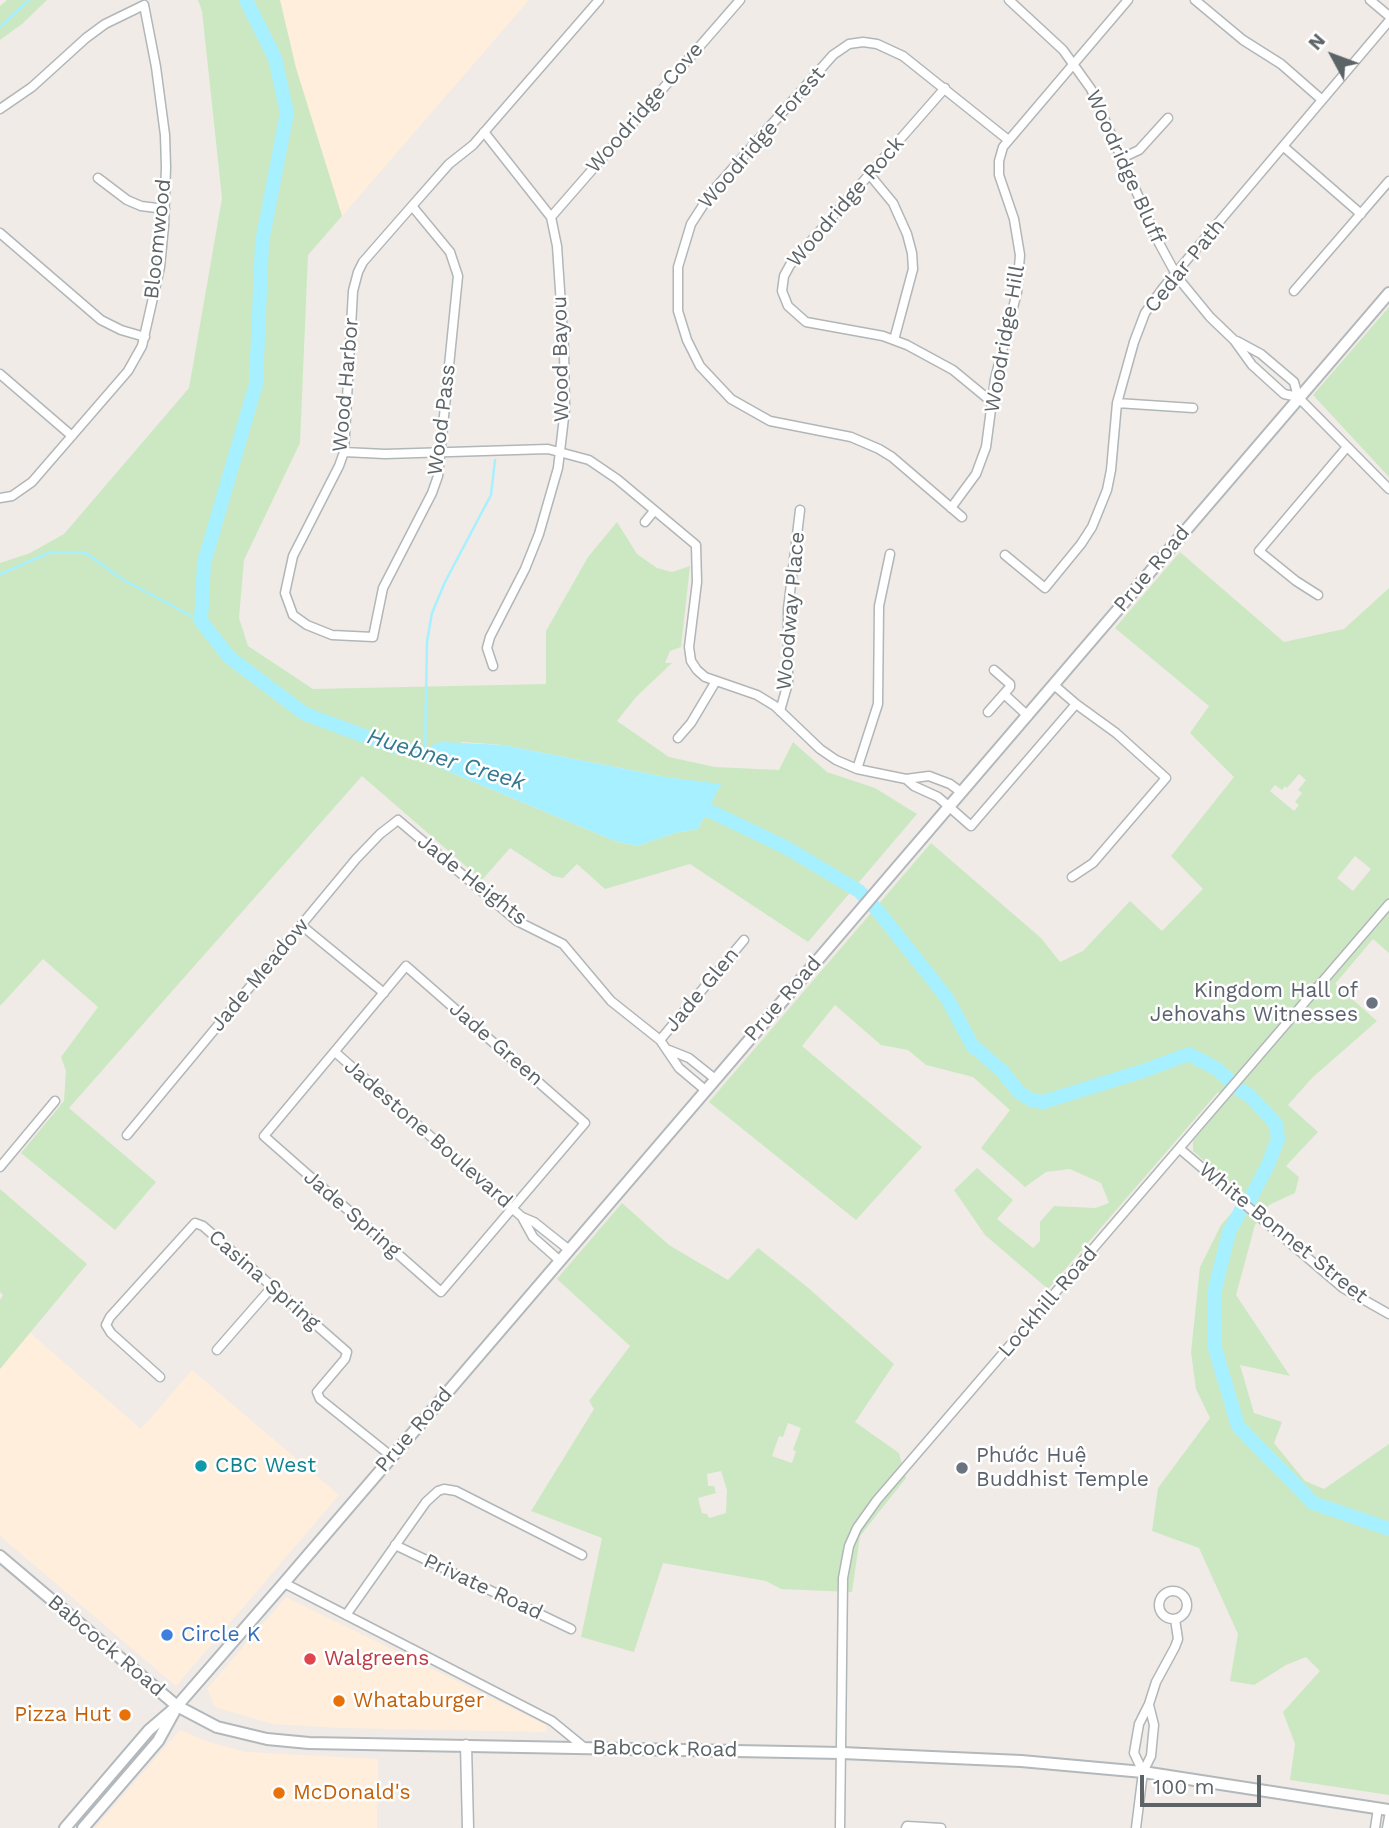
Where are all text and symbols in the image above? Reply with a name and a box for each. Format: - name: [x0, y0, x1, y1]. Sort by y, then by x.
- north arrow: [1298, 21, 1368, 91]
- text: N: [1303, 29, 1330, 55]
- street label: Woodridge Cove: [581, 37, 709, 179]
- street label: Woodridge Forest: [693, 62, 831, 214]
- street label: Woodridge Bluff: [1080, 86, 1170, 248]
- street label: Woodridge Rock: [782, 131, 910, 273]
- street label: Bloomwood: [139, 178, 177, 300]
- street label: Cedar Path: [1140, 214, 1230, 318]
- street label: Woodridge Hill: [980, 263, 1030, 415]
- street label: Wood Bayou: [547, 296, 575, 422]
- street label: Wood Harbor: [328, 317, 364, 453]
- street label: Wood Pass: [423, 363, 461, 477]
- street label: Prue Road: [1109, 521, 1195, 617]
- street label: Woodway Place: [772, 530, 810, 692]
- water label: Huebner Creek: [364, 723, 528, 797]
- street label: Jade Heights: [412, 829, 532, 931]
- street label: Jade Meadow: [205, 913, 315, 1037]
- street label: Jade Glen: [659, 943, 745, 1037]
- street label: Prue Road: [739, 951, 827, 1047]
- place label: Kingdom Hall of Jehovahs Witnesses: [1150, 978, 1358, 1028]
- marker: Kingdom Hall of Jehovahs Witnesses: [1364, 995, 1380, 1011]
- street label: Jade Green: [444, 996, 548, 1092]
- street label: Jadestone Boulevard: [339, 1054, 517, 1214]
- street label: White Bonnet Street: [1193, 1157, 1373, 1309]
- street label: Jade Spring: [298, 1165, 406, 1263]
- street label: Casina Spring: [203, 1225, 325, 1335]
- street label: Lockhill Road: [993, 1242, 1103, 1362]
- street label: Prue Road: [370, 1382, 458, 1478]
- place label: Phước Huệ Buddhist Temple: [976, 1443, 1149, 1493]
- place label: CBC West: [215, 1453, 316, 1479]
- marker: CBC West: [193, 1458, 209, 1474]
- marker: Phước Huệ Buddhist Temple: [954, 1460, 970, 1476]
- street label: Private Road: [419, 1548, 547, 1626]
- street label: Babcock Road: [42, 1590, 170, 1702]
- place label: Circle K: [181, 1622, 260, 1648]
- marker: Circle K: [159, 1627, 175, 1643]
- place label: Walgreens: [324, 1646, 429, 1672]
- marker: Walgreens: [302, 1651, 318, 1667]
- place label: Whataburger: [353, 1688, 484, 1714]
- marker: Whataburger: [331, 1693, 347, 1709]
- place label: Pizza Hut: [14, 1702, 111, 1728]
- marker: Pizza Hut: [117, 1707, 133, 1723]
- street label: Babcock Road: [592, 1735, 738, 1763]
- scale bar: [1144, 1762, 1265, 1806]
- text: 100 m: [1153, 1774, 1215, 1799]
- place label: McDonald's: [293, 1780, 410, 1806]
- marker: McDonald's: [271, 1785, 287, 1801]

